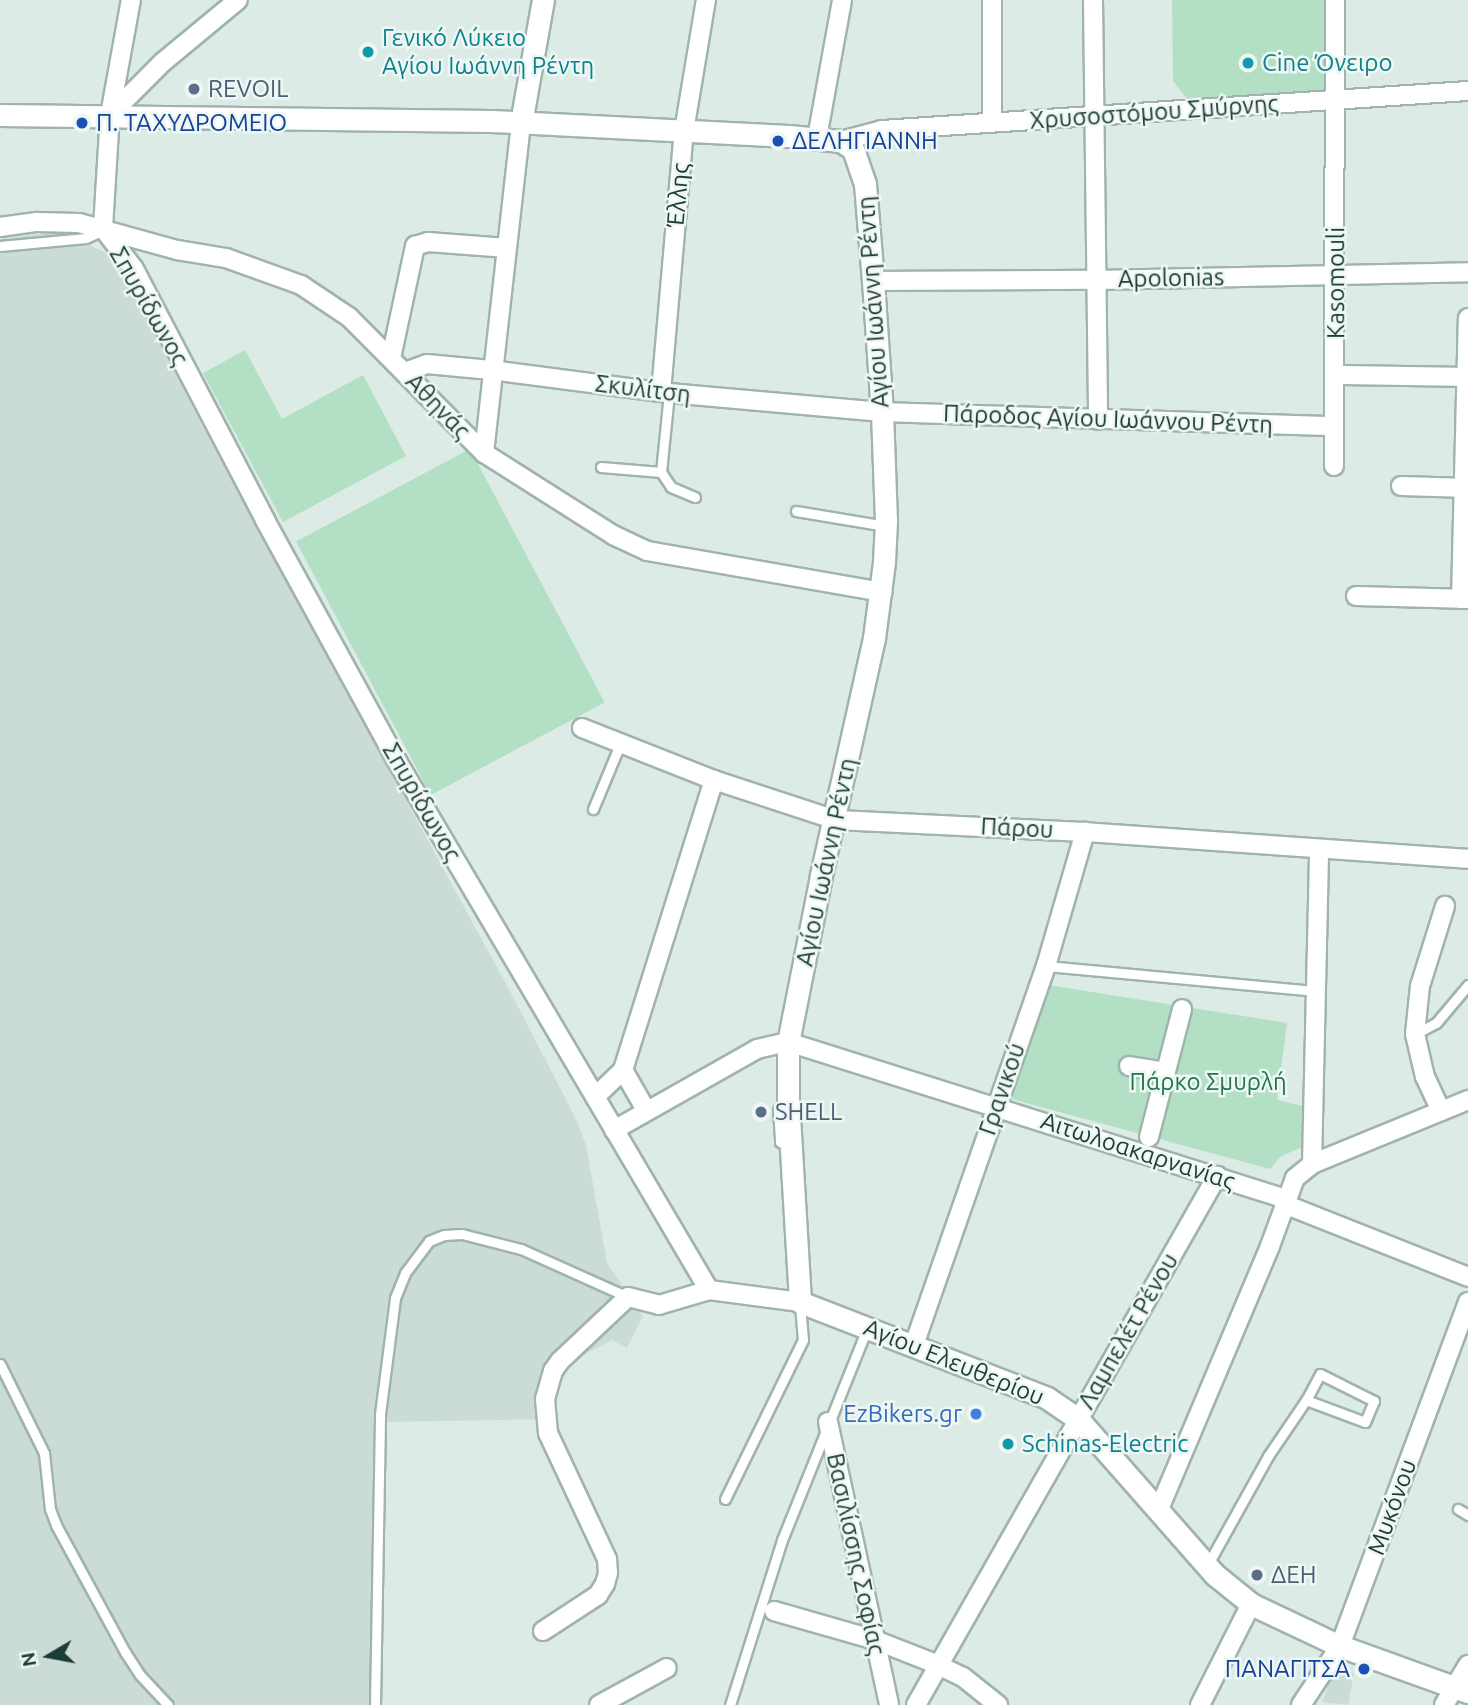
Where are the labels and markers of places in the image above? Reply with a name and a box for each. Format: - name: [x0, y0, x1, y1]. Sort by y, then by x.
- place label: Γενικό Λύκειο Αγίου Ιωάννη Ρέντη: [382, 24, 594, 80]
- marker: Γενικό Λύκειο Αγίου Ιωάννη Ρέντη: [360, 44, 376, 60]
- place label: Cine Όνειρο: [1262, 49, 1392, 77]
- marker: Cine Όνειρο: [1240, 55, 1256, 71]
- place label: REVOIL: [208, 75, 288, 103]
- marker: REVOIL: [186, 81, 202, 97]
- place label: Π. ΤΑΧΥΔΡΟΜΕΙΟ: [96, 109, 287, 137]
- marker: Π. ΤΑΧΥΔΡΟΜΕΙΟ: [74, 115, 90, 131]
- place label: ΔΕΛΗΓΙΑΝΝΗ: [792, 127, 938, 155]
- marker: ΔΕΛΗΓΙΑΝΝΗ: [770, 133, 786, 149]
- place label: SHELL: [775, 1098, 842, 1126]
- marker: SHELL: [753, 1104, 769, 1120]
- place label: EzBikers.gr: [843, 1400, 962, 1428]
- marker: EzBikers.gr: [968, 1406, 984, 1422]
- place label: Schinas-Electric: [1022, 1430, 1188, 1458]
- marker: Schinas-Electric: [1000, 1436, 1016, 1452]
- place label: ΔΕΗ: [1271, 1561, 1317, 1589]
- marker: ΔΕΗ: [1249, 1567, 1265, 1583]
- place label: ΠΑΝΑΓΙΤΣΑ: [1225, 1655, 1350, 1683]
- marker: ΠΑΝΑΓΙΤΣΑ: [1356, 1661, 1372, 1677]

